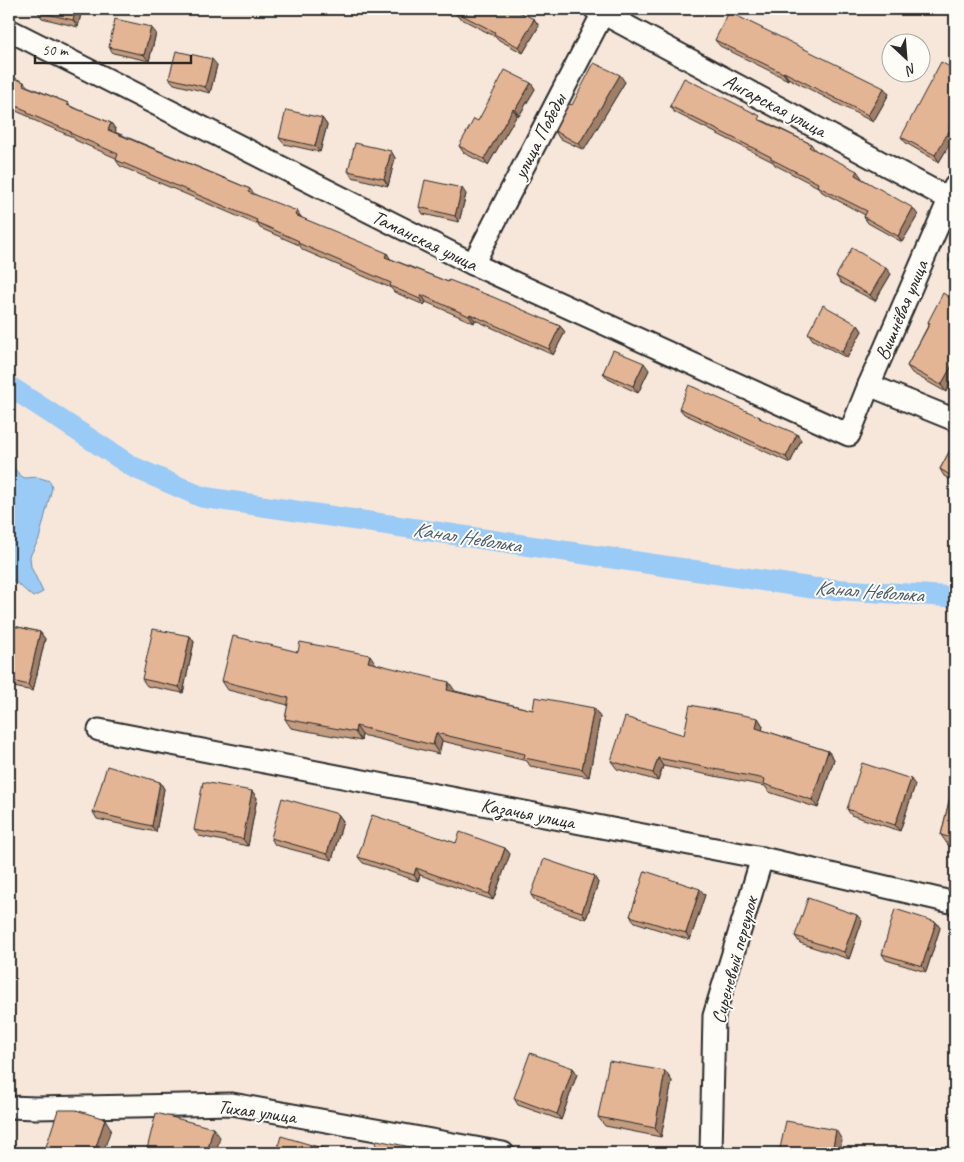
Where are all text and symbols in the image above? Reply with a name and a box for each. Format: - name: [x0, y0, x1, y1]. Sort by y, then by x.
- scale bar: [35, 32, 191, 64]
- north arrow: [882, 32, 932, 82]
- text: 50 m: [42, 41, 69, 60]
- text: N: [902, 60, 919, 80]
- street label: Ангарская улица: [719, 68, 832, 144]
- street label: улица Победы: [507, 88, 572, 184]
- street label: Таманская улица: [368, 204, 483, 277]
- street label: Вишнёвая улица: [869, 255, 934, 364]
- water label: Канал Неволька: [411, 516, 525, 559]
- water label: Канал Неволька: [814, 574, 927, 608]
- street label: Казачья улица: [479, 792, 579, 836]
- street label: Сиреневый переулок: [706, 892, 764, 1026]
- street label: Тихая улица: [216, 1094, 300, 1130]

